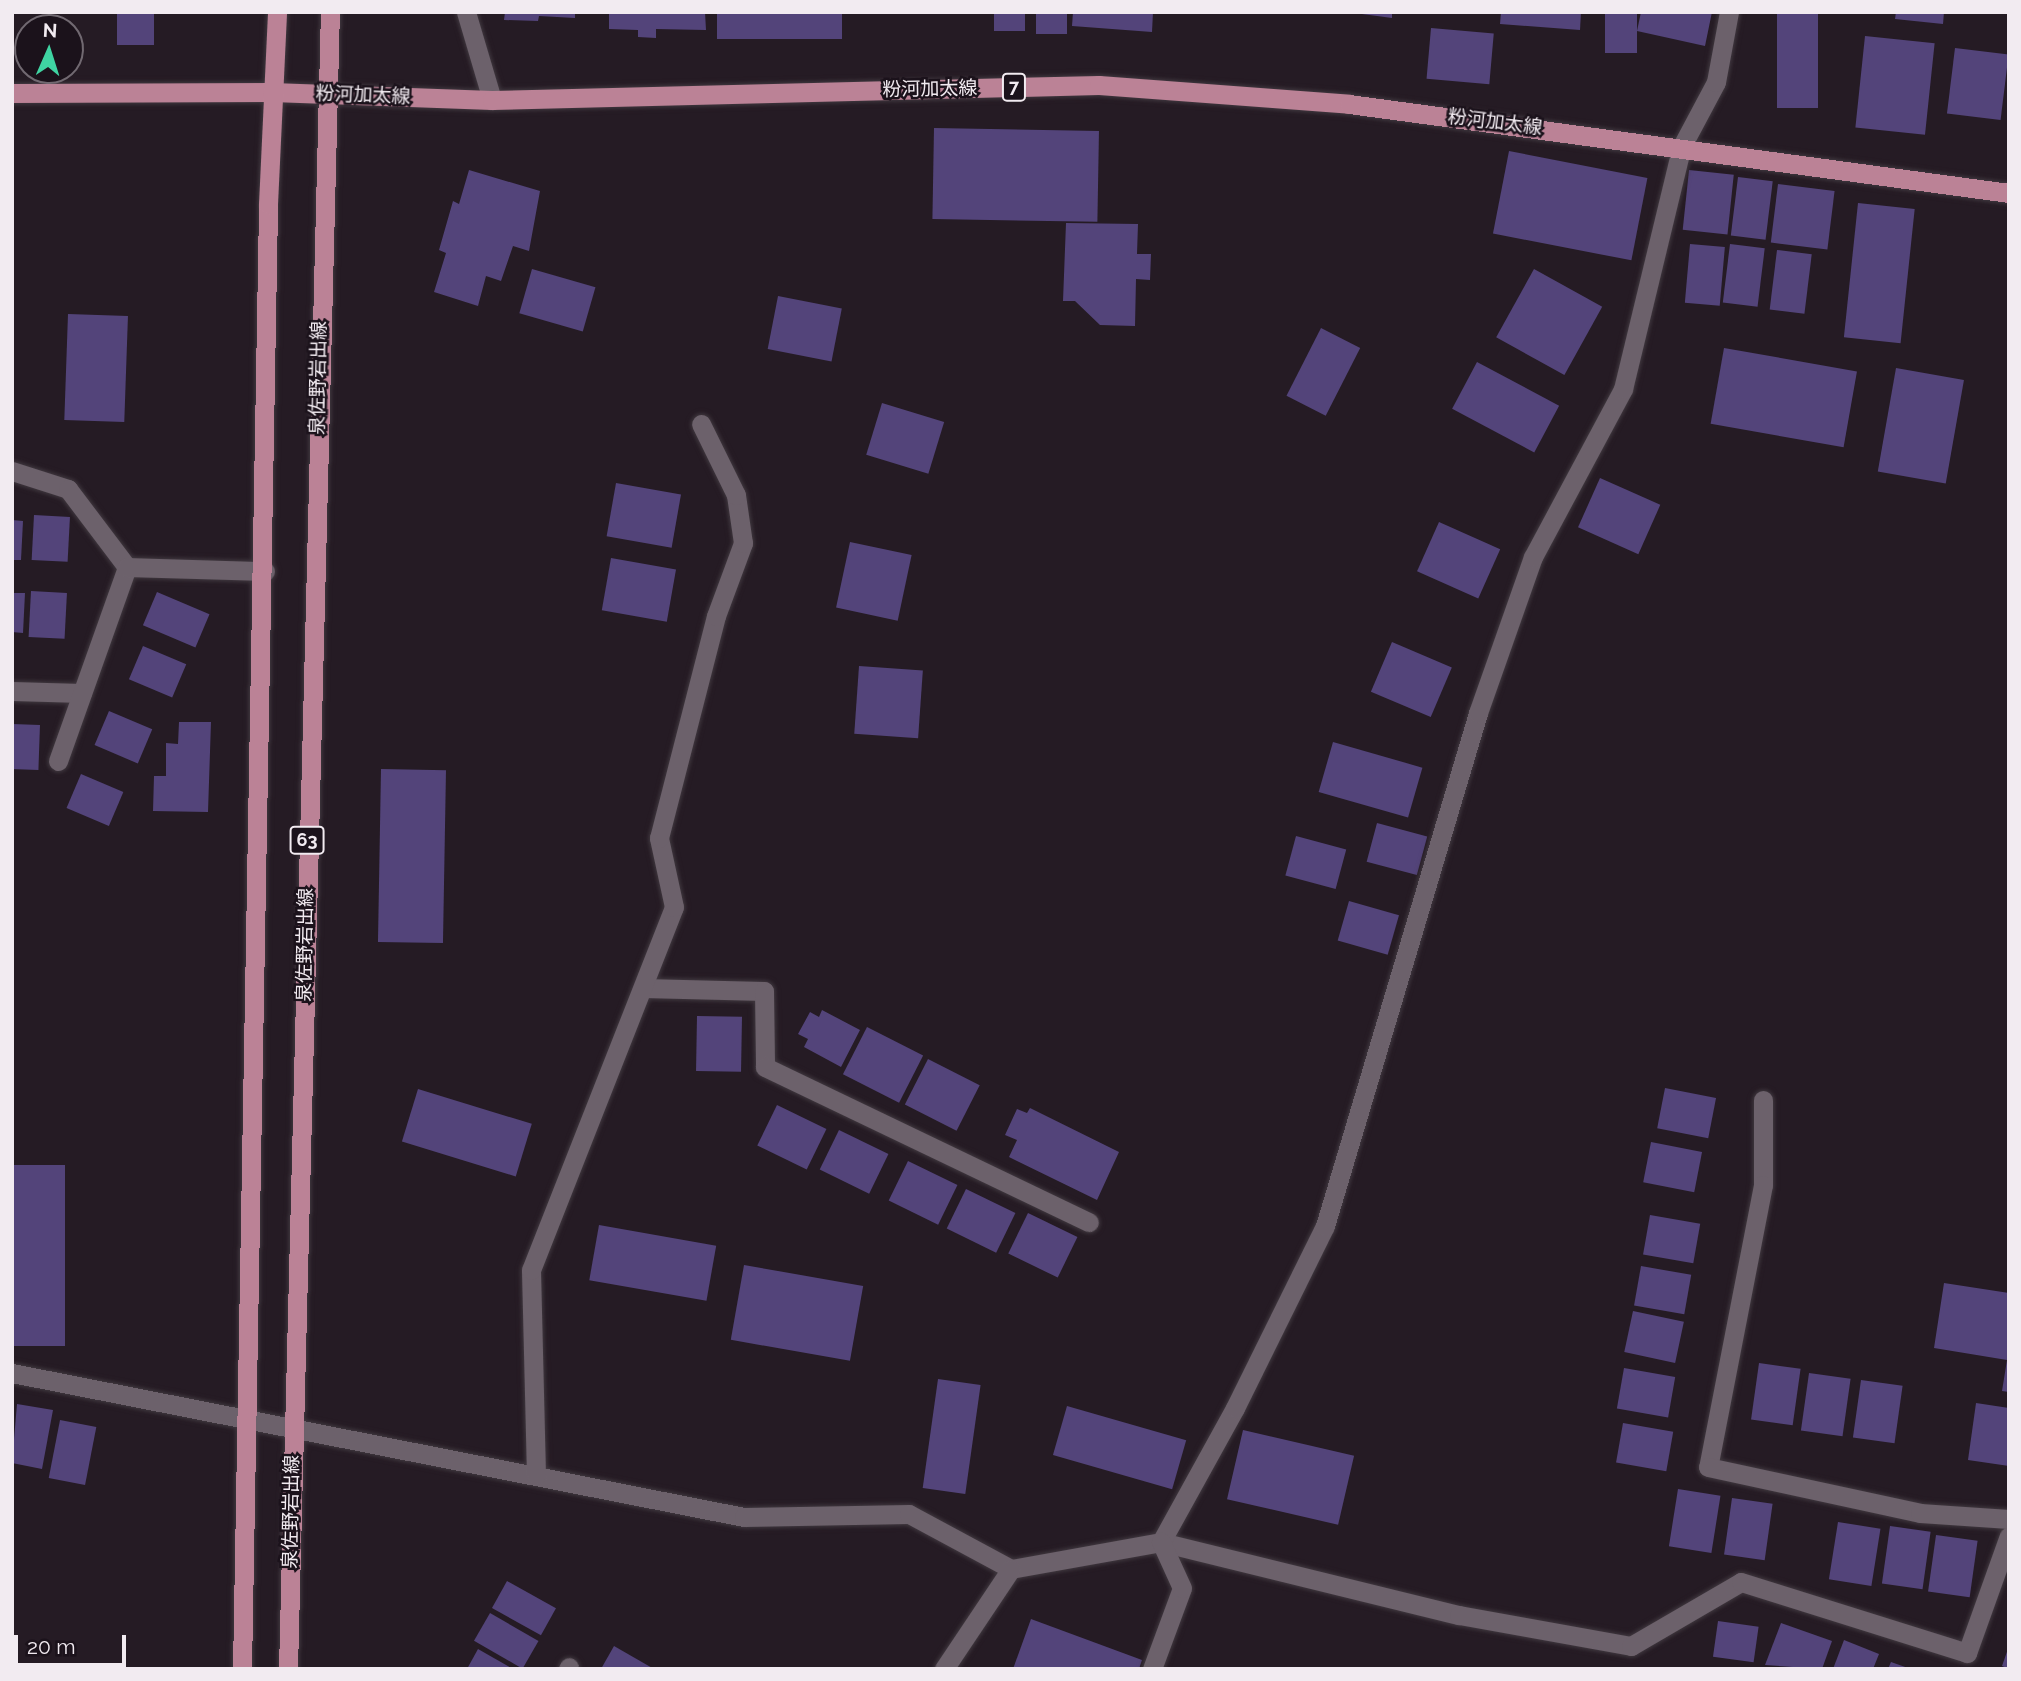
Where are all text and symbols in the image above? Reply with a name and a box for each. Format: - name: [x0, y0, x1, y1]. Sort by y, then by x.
- north arrow: [14, 14, 84, 84]
- text: N: [42, 19, 58, 41]
- road number: 7: [1002, 72, 1026, 102]
- street label: 粉河加太線: [882, 77, 978, 101]
- street label: 粉河加太線: [315, 82, 411, 108]
- street label: 粉河加太線: [1446, 105, 1544, 139]
- street label: 泉佐野岩出線: [306, 321, 330, 435]
- road number: 63: [290, 826, 324, 854]
- street label: 泉佐野岩出線: [293, 888, 317, 1002]
- street label: 泉佐野岩出線: [279, 1455, 303, 1569]
- scale bar: [18, 1622, 130, 1666]
- text: 20 m: [27, 1634, 75, 1659]

